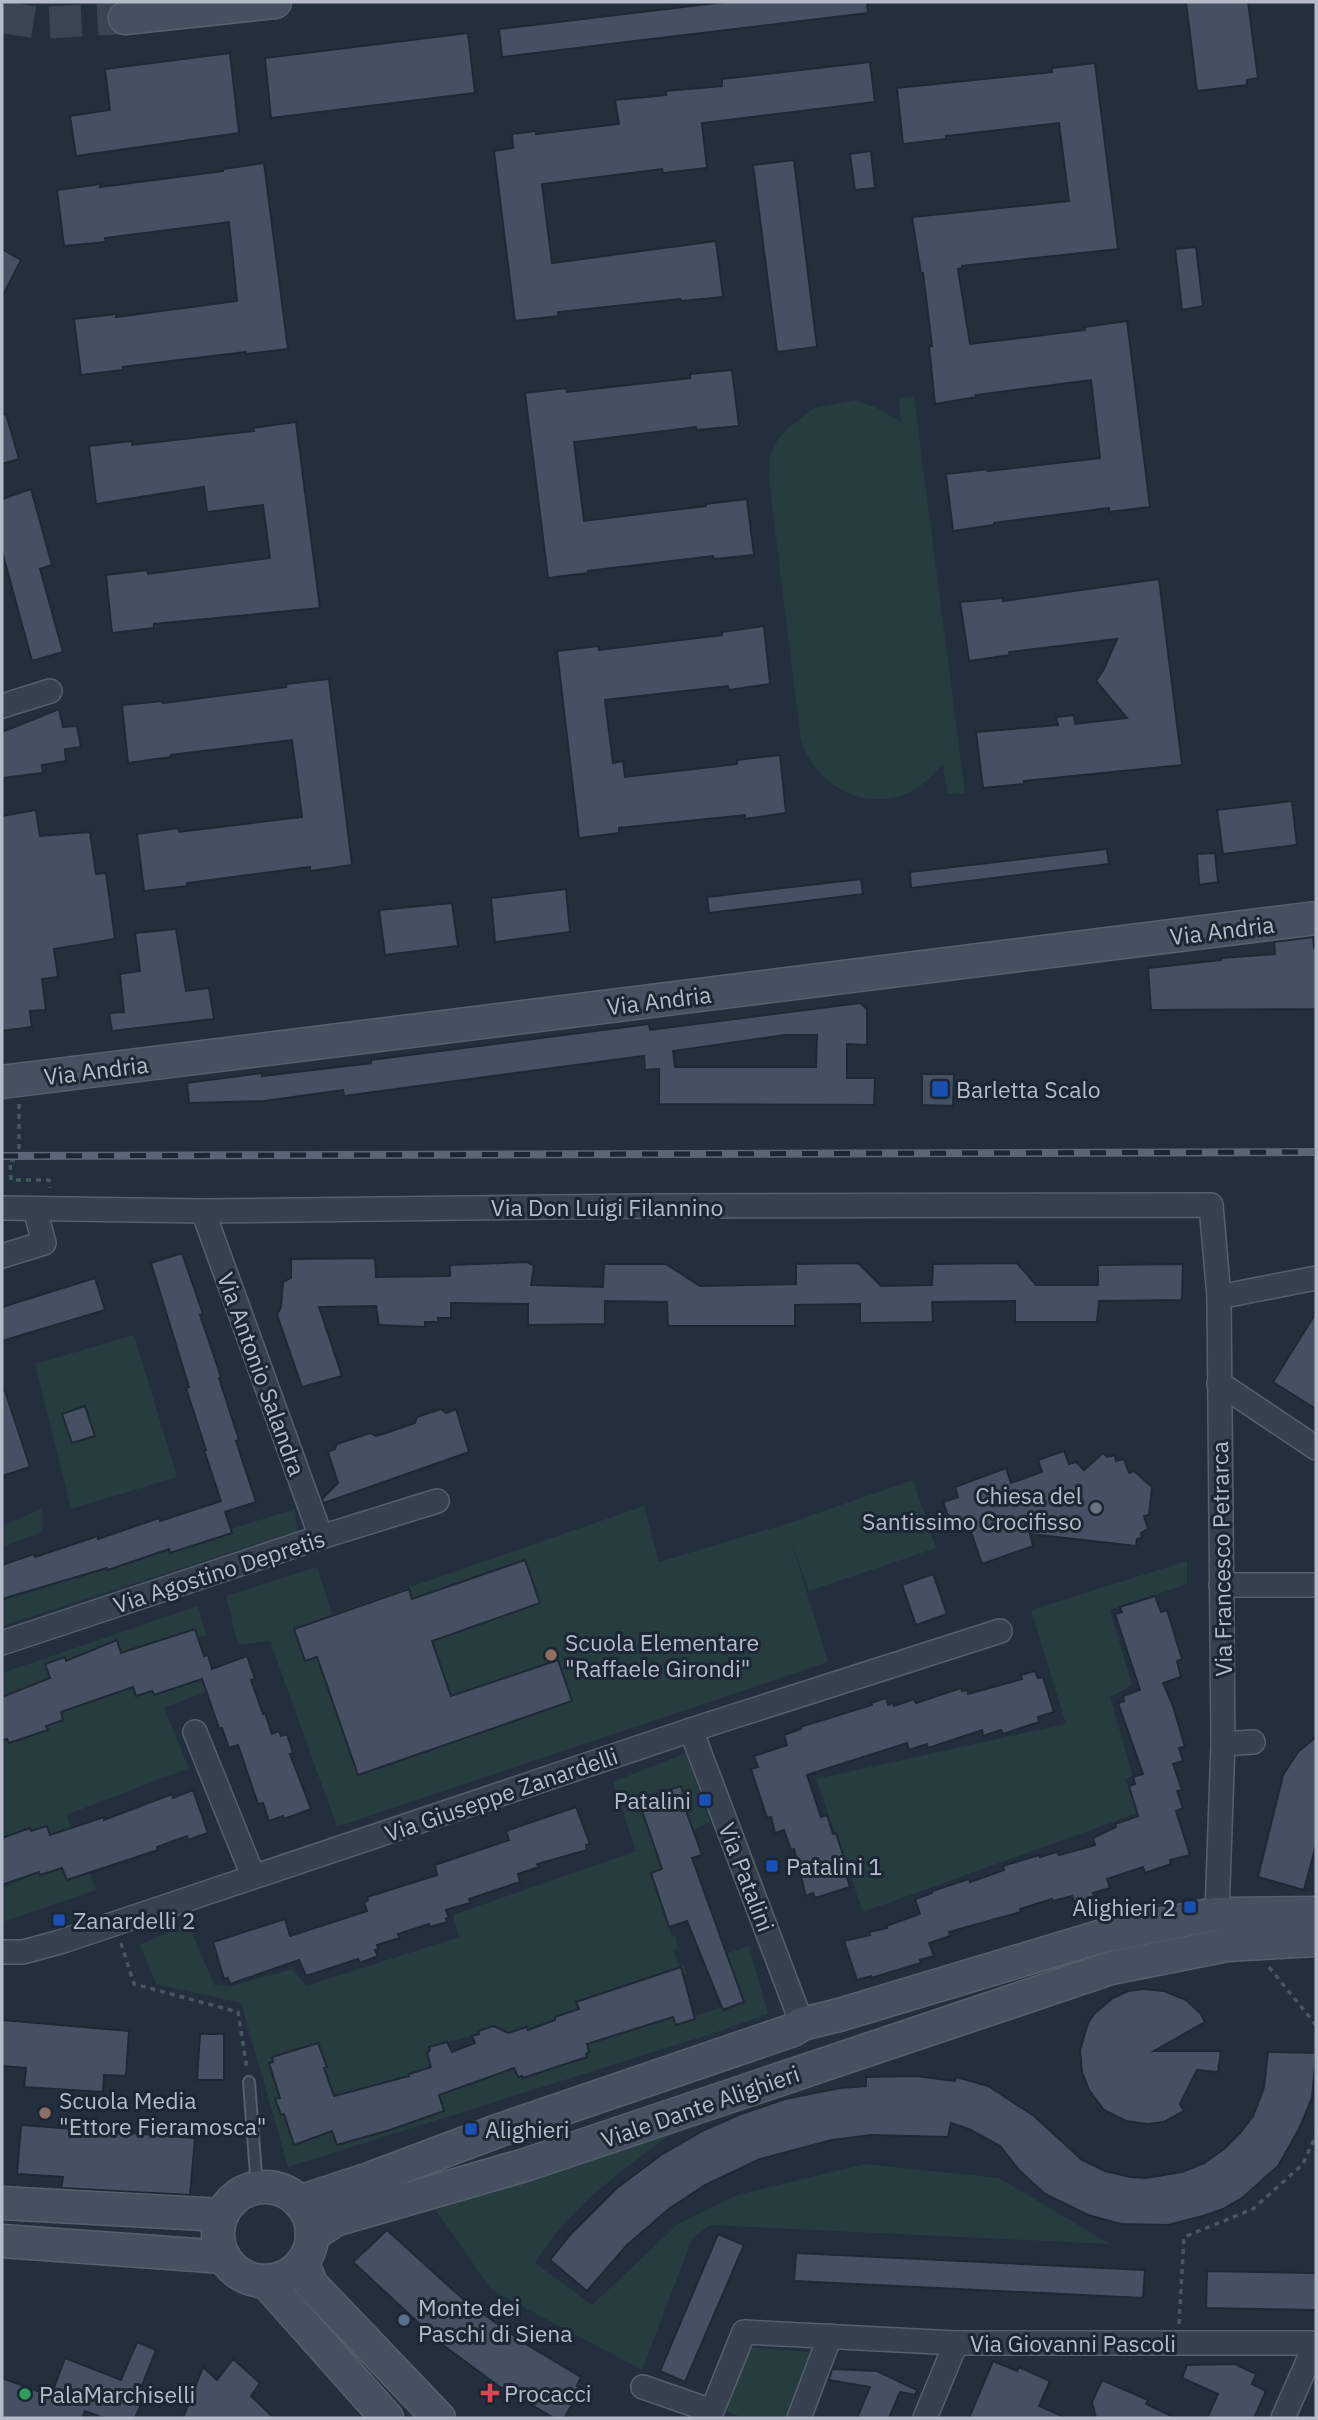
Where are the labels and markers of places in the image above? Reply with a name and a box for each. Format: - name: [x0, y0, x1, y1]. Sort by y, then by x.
- place label: Barletta Scalo: [956, 1074, 1101, 1104]
- marker: Barletta Scalo: [930, 1079, 950, 1099]
- place label: Chiesa del Santissimo Crocifisso: [862, 1480, 1082, 1536]
- marker: Chiesa del Santissimo Crocifisso: [1088, 1500, 1104, 1516]
- place label: Scuola Elementare "Raffaele Girondi": [565, 1627, 759, 1683]
- marker: Scuola Elementare "Raffaele Girondi": [543, 1647, 559, 1663]
- place label: Patalini: [614, 1785, 691, 1815]
- marker: Patalini: [697, 1792, 713, 1808]
- place label: Patalini 1: [786, 1851, 882, 1881]
- marker: Patalini 1: [764, 1858, 780, 1874]
- place label: Alighieri 2: [1072, 1892, 1176, 1922]
- marker: Alighieri 2: [1182, 1899, 1198, 1915]
- place label: Zanardelli 2: [73, 1905, 196, 1935]
- marker: Zanardelli 2: [51, 1912, 67, 1928]
- place label: Scuola Media "Ettore Fieramosca": [59, 2085, 266, 2141]
- marker: Scuola Media "Ettore Fieramosca": [37, 2105, 53, 2121]
- place label: Alighieri: [485, 2114, 570, 2144]
- marker: Alighieri: [463, 2121, 479, 2137]
- place label: Monte dei Paschi di Siena: [418, 2292, 573, 2348]
- marker: Monte dei Paschi di Siena: [396, 2312, 412, 2328]
- place label: Procacci: [504, 2378, 592, 2408]
- place label: PalaMarchiselli: [39, 2379, 195, 2409]
- marker: Procacci: [482, 2385, 498, 2401]
- marker: PalaMarchiselli: [17, 2386, 33, 2402]

